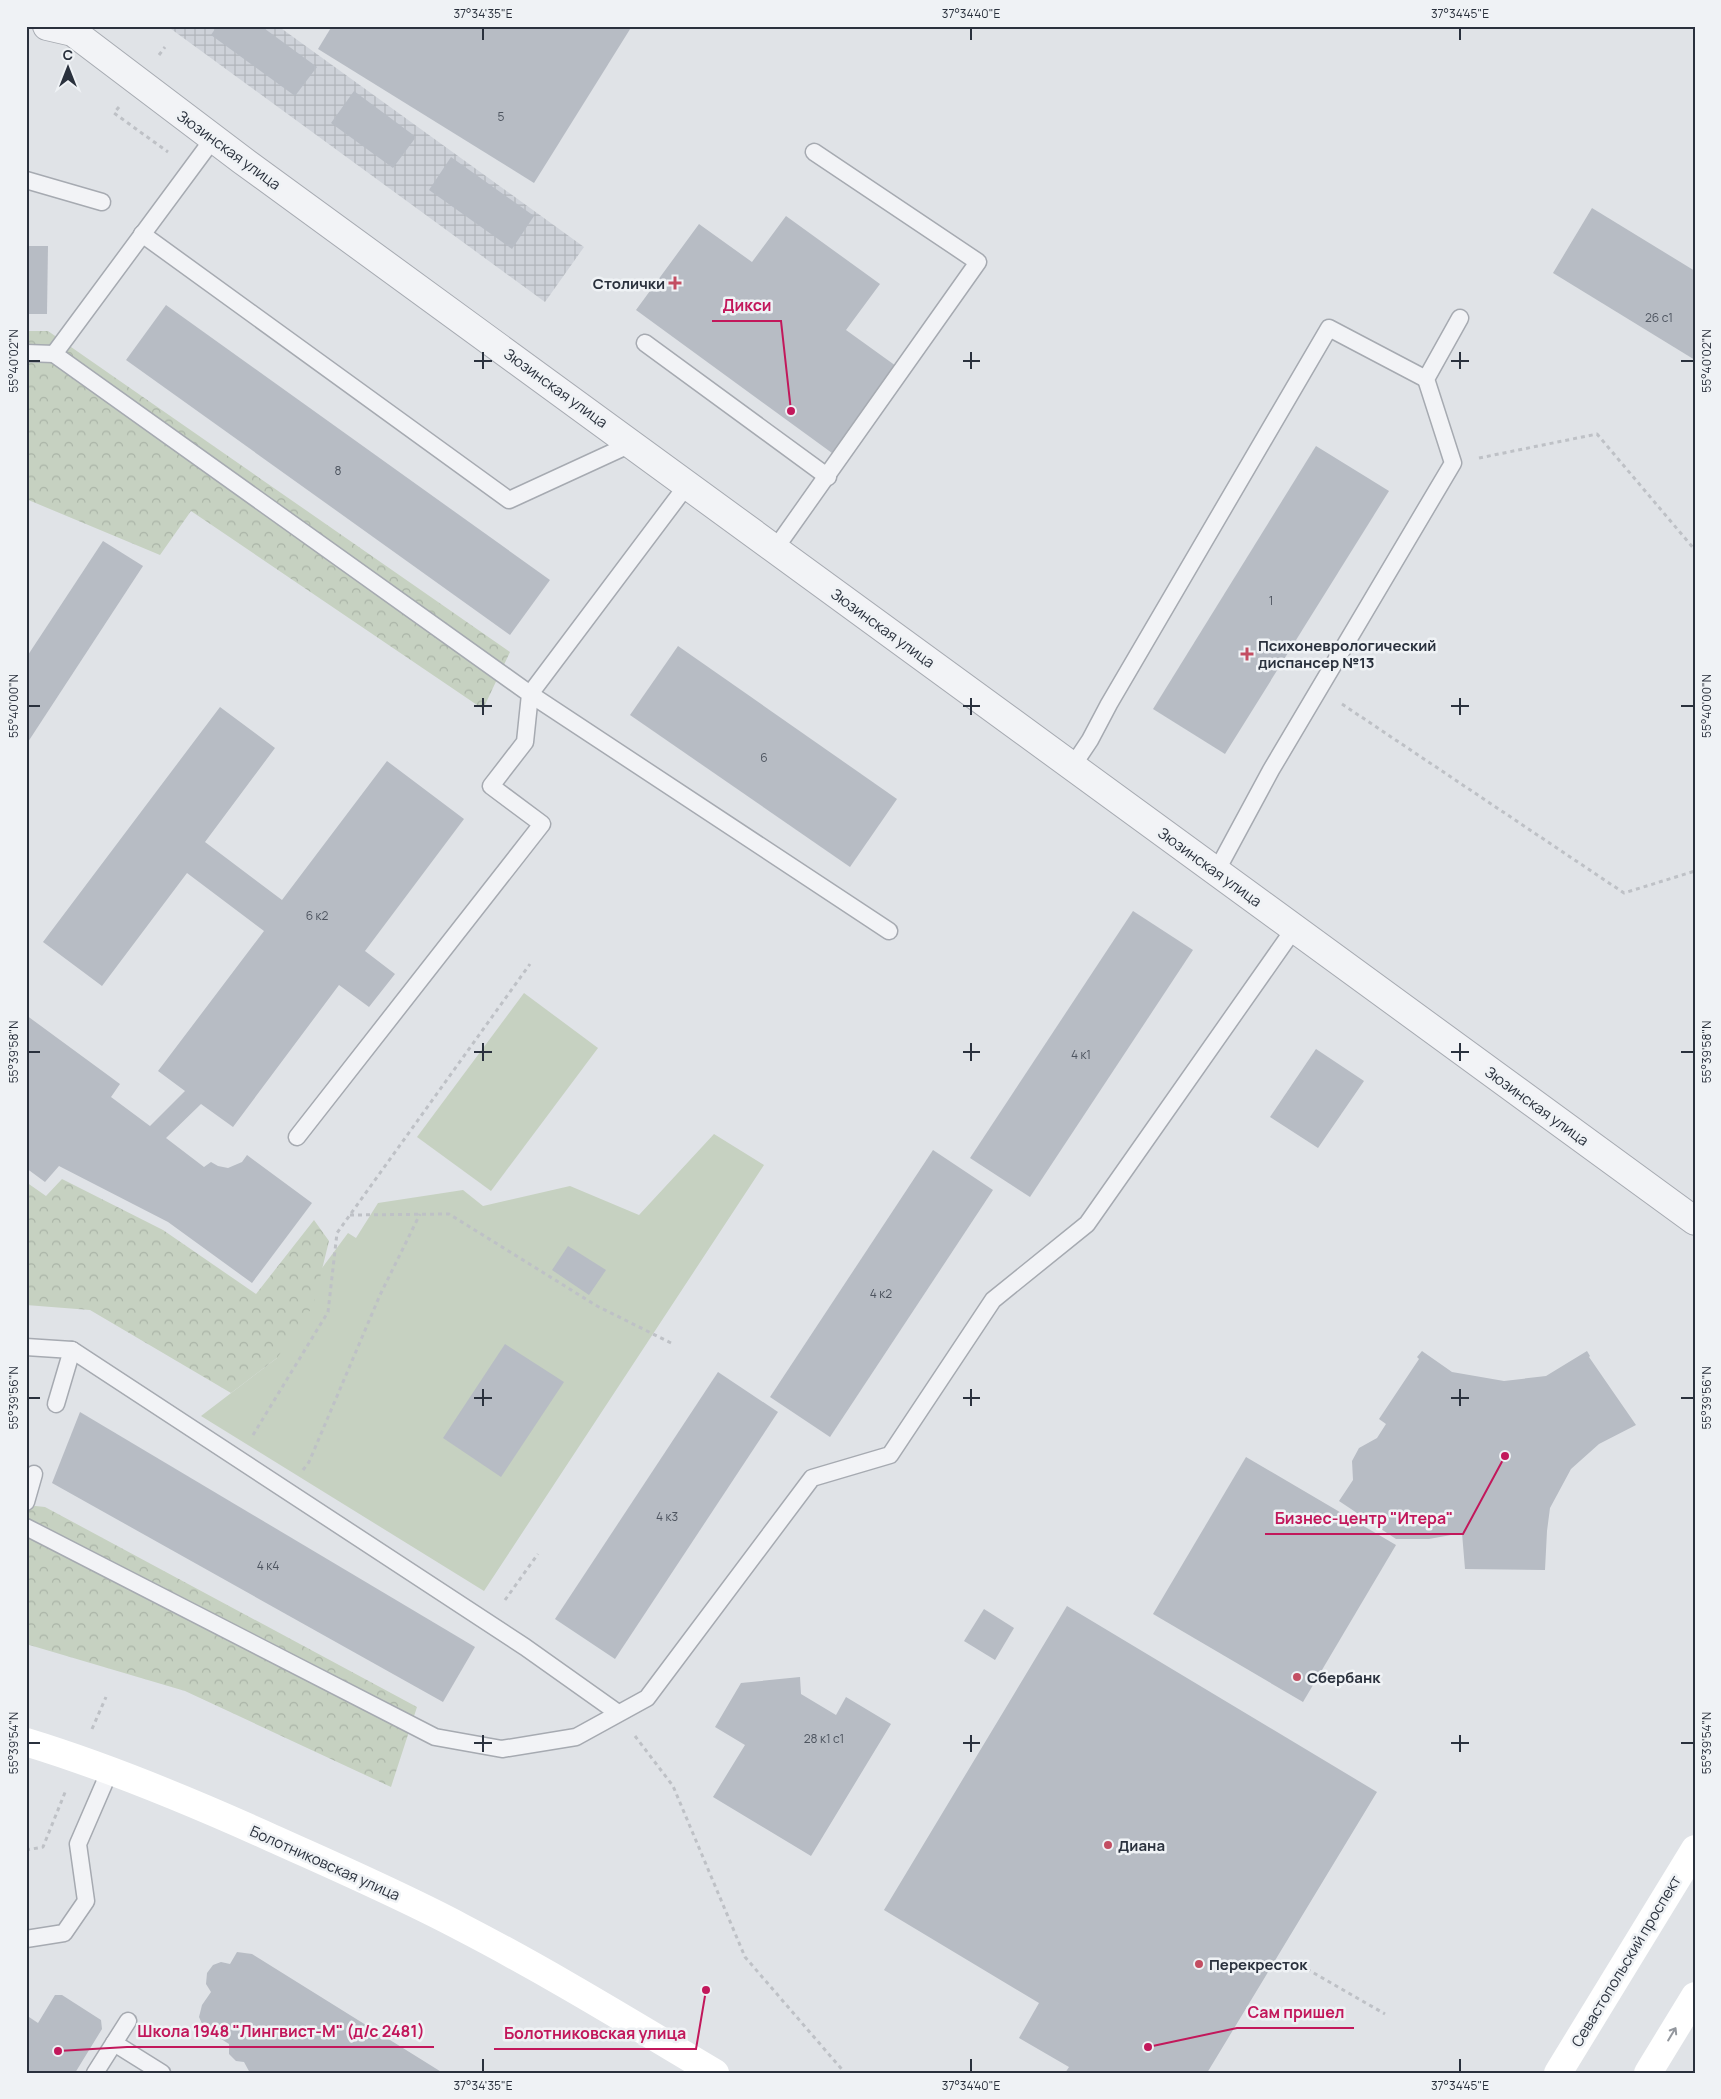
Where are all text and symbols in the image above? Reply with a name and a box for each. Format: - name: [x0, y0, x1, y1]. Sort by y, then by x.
- text: 37°34'35"E: [453, 5, 513, 22]
- text: 37°34'40"E: [942, 5, 1000, 22]
- text: 37°34'45"E: [1431, 5, 1489, 22]
- north arrow: [42, 42, 92, 92]
- text: С: [63, 45, 73, 64]
- street label: Зюзинская улица: [173, 105, 285, 195]
- house number: 5: [498, 108, 505, 125]
- place label: Столички: [593, 273, 665, 294]
- marker: Столички: [669, 277, 681, 289]
- callout: Дикси: [712, 290, 781, 321]
- text: Дикси: [722, 294, 772, 316]
- house number: 26 с1: [1645, 309, 1673, 326]
- text: 55°40'02"N: [5, 329, 22, 393]
- text: 55°40'02"N: [1698, 329, 1715, 393]
- street label: Зюзинская улица: [500, 343, 612, 433]
- house number: 8: [335, 462, 342, 479]
- street label: Зюзинская улица: [827, 583, 939, 673]
- house number: 1: [1269, 592, 1273, 609]
- place label: Психоневрологический диспансер №13: [1258, 635, 1436, 673]
- marker: Психоневрологический диспансер №13: [1240, 647, 1254, 661]
- text: 55°40'00"N: [5, 674, 22, 738]
- text: 55°40'00"N: [1698, 674, 1715, 738]
- house number: 6: [760, 749, 768, 766]
- street label: Зюзинская улица: [1154, 822, 1266, 912]
- house number: 6 к2: [306, 907, 328, 924]
- text: 55°39'58"N: [5, 1021, 22, 1083]
- text: 55°39'58"N: [1698, 1021, 1715, 1083]
- house number: 4 к1: [1071, 1046, 1091, 1063]
- street label: Зюзинская улица: [1481, 1061, 1593, 1151]
- house number: 4 к2: [870, 1285, 892, 1302]
- text: 55°39'56"N: [5, 1366, 22, 1430]
- text: 55°39'56"N: [1698, 1366, 1715, 1430]
- callout: Бизнес-центр "Итера": [1265, 1503, 1463, 1534]
- text: Бизнес-центр "Итера": [1275, 1507, 1453, 1529]
- house number: 4 к3: [656, 1508, 678, 1525]
- house number: 4 к4: [257, 1557, 279, 1574]
- place label: Сбербанк: [1307, 1667, 1381, 1688]
- marker: Сбербанк: [1291, 1671, 1303, 1683]
- text: 55°39'54"N: [5, 1712, 22, 1774]
- text: 55°39'54"N: [1698, 1712, 1715, 1774]
- house number: 28 к1 с1: [804, 1730, 844, 1747]
- street label: Болотниковская улица: [247, 1820, 403, 1906]
- place label: Диана: [1118, 1835, 1165, 1856]
- marker: Диана: [1102, 1839, 1114, 1851]
- street label: Севастопольский проспект: [1566, 1871, 1686, 2051]
- place label: Перекресток: [1209, 1954, 1308, 1975]
- marker: Перекресток: [1193, 1958, 1205, 1970]
- callout: Сам пришел: [1237, 1997, 1354, 2028]
- text: Сам пришел: [1247, 2001, 1345, 2023]
- callout: Школа 1948 "Лингвист-М" (д/с 2481): [127, 2016, 434, 2047]
- callout: Болотниковская улица: [494, 2018, 696, 2049]
- text: Школа 1948 "Лингвист-М" (д/с 2481): [137, 2020, 425, 2042]
- text: Болотниковская улица: [504, 2022, 686, 2044]
- one-way arrow: [1667, 2028, 1677, 2042]
- text: 37°34'35"E: [453, 2077, 513, 2094]
- text: 37°34'40"E: [942, 2077, 1000, 2094]
- text: 37°34'45"E: [1431, 2077, 1489, 2094]

